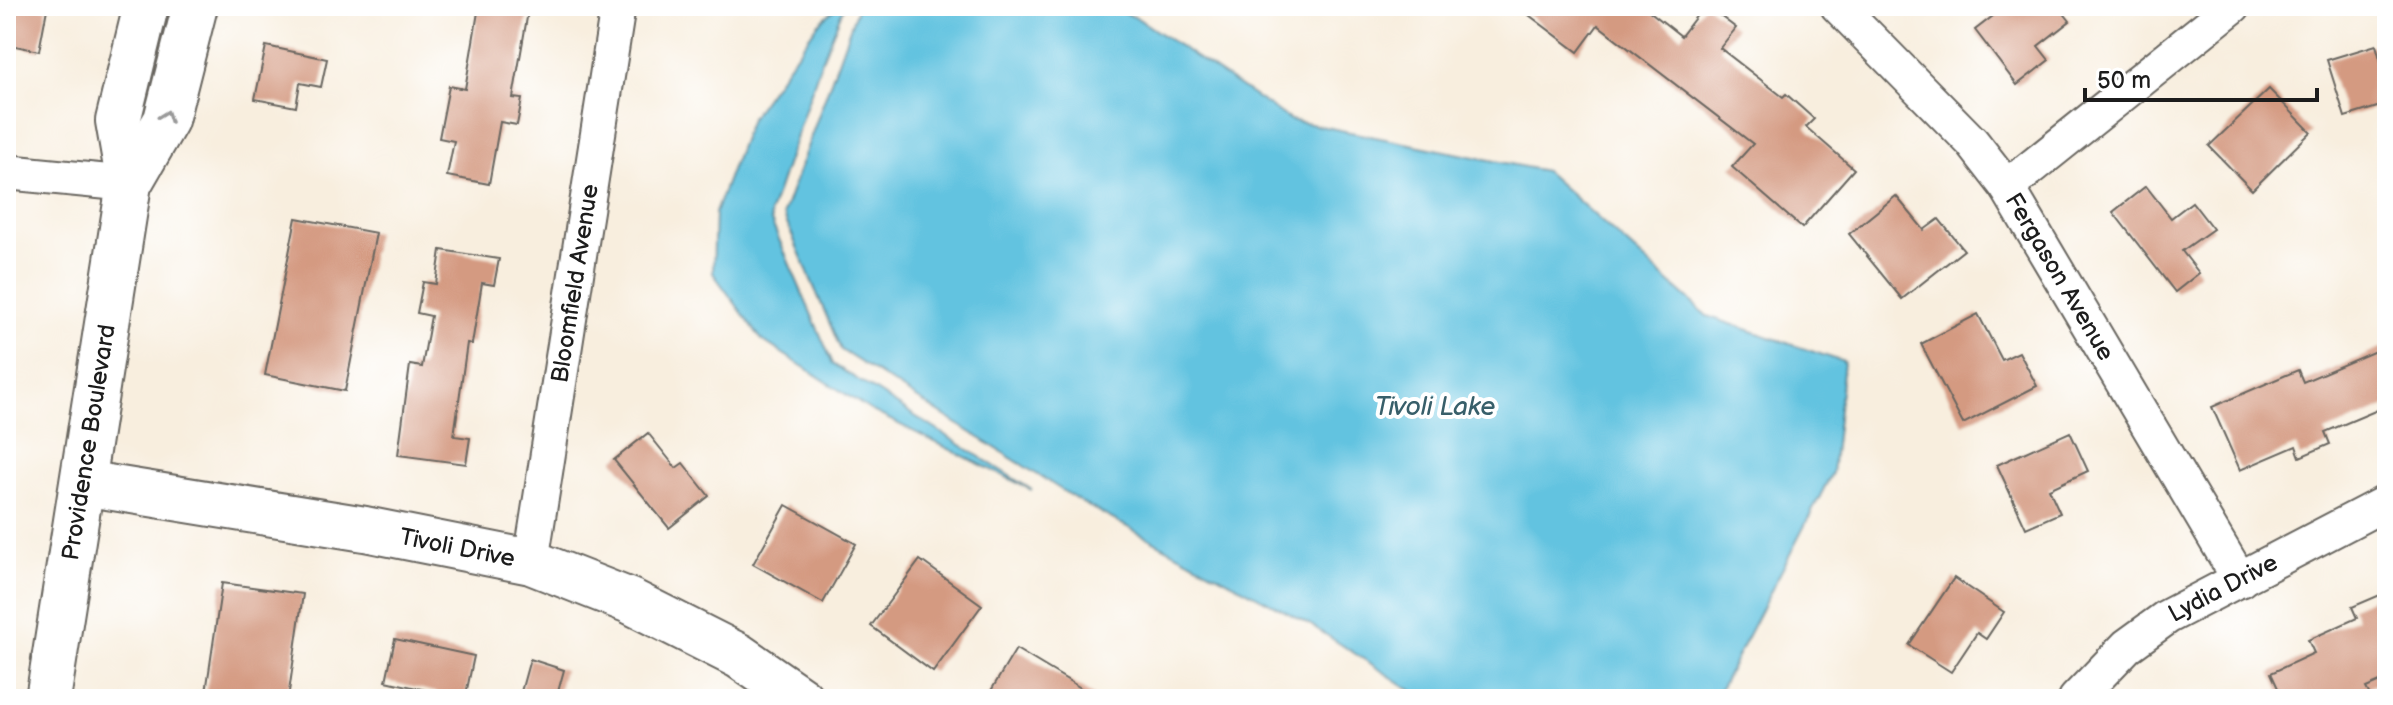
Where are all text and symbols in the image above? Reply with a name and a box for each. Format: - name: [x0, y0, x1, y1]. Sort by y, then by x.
- scale bar: [2085, 52, 2317, 102]
- text: 50 m: [2097, 66, 2151, 95]
- one-way arrow: [156, 110, 173, 124]
- street label: Bloomfield Avenue: [545, 182, 604, 385]
- street label: Fergason Avenue: [1999, 188, 2121, 365]
- street label: Providence Boulevard: [56, 322, 121, 562]
- water label: Tivoli Lake: [1375, 392, 1495, 423]
- street label: Tivoli Drive: [397, 522, 518, 573]
- street label: Lydia Drive: [2163, 547, 2282, 628]

